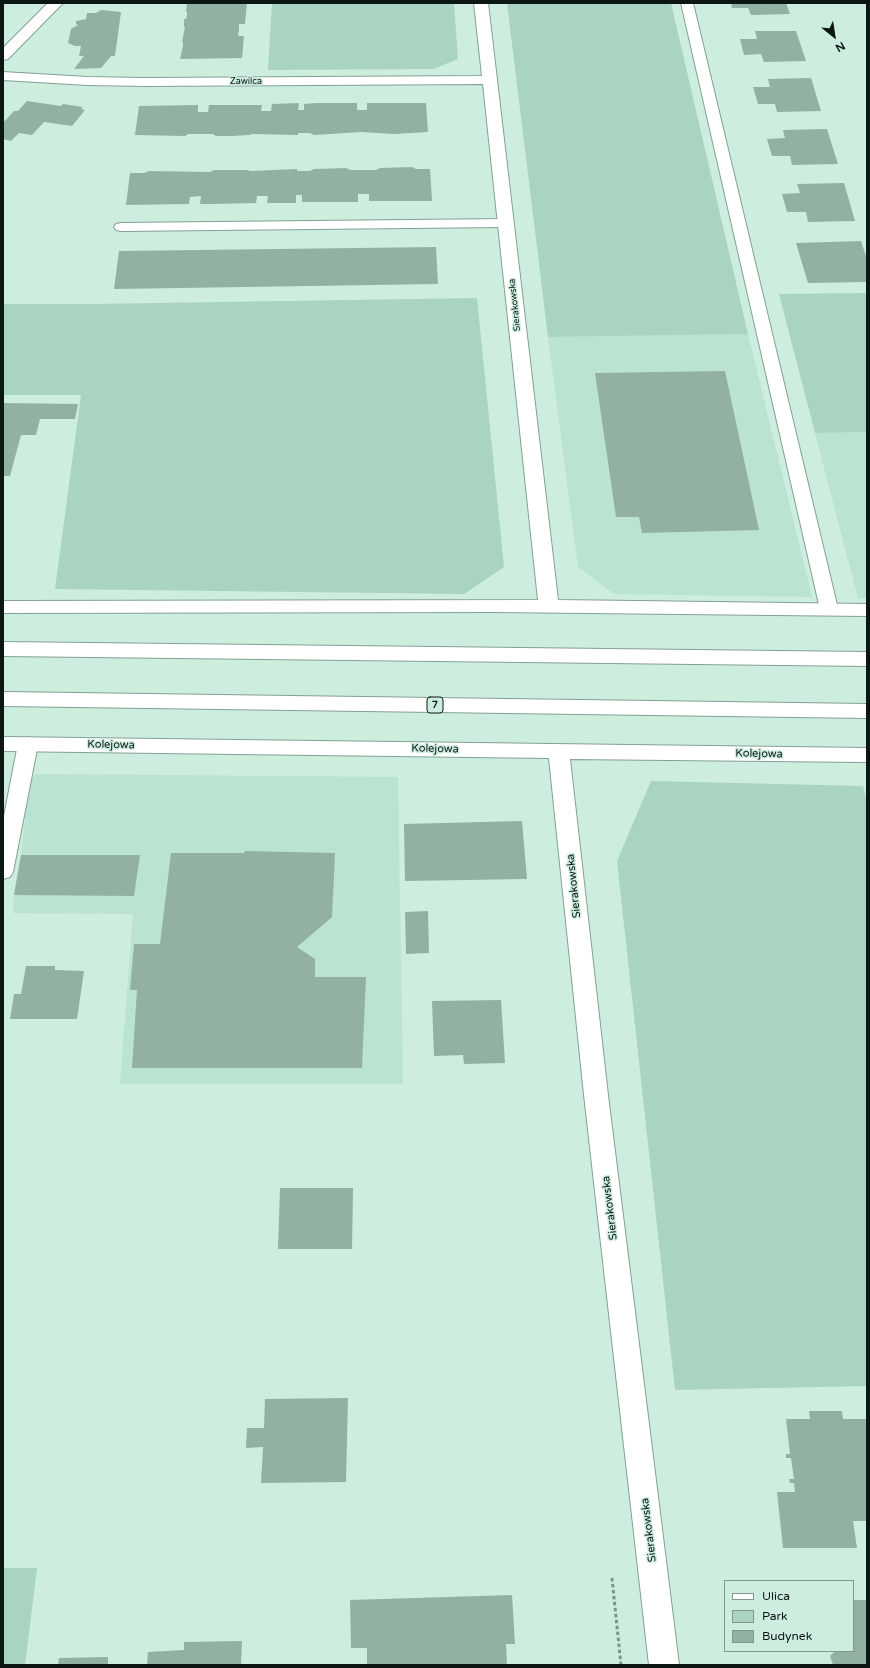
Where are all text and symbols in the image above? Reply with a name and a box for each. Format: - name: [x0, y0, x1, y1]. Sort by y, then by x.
- north arrow: [814, 16, 854, 56]
- text: N: [833, 39, 847, 55]
- street label: Zawilca: [230, 77, 262, 87]
- street label: Sierakowska: [507, 278, 523, 332]
- road number: 7: [427, 697, 443, 713]
- street label: Kolejowa: [87, 738, 135, 752]
- street label: Kolejowa: [411, 742, 459, 756]
- street label: Kolejowa: [735, 747, 783, 761]
- street label: Sierakowska: [564, 853, 584, 919]
- street label: Sierakowska: [600, 1175, 620, 1241]
- street label: Sierakowska: [639, 1497, 659, 1563]
- legend: [724, 1580, 854, 1652]
- text: Ulica: [762, 1589, 790, 1603]
- text: Park: [762, 1609, 788, 1623]
- text: Budynek: [762, 1629, 812, 1643]

